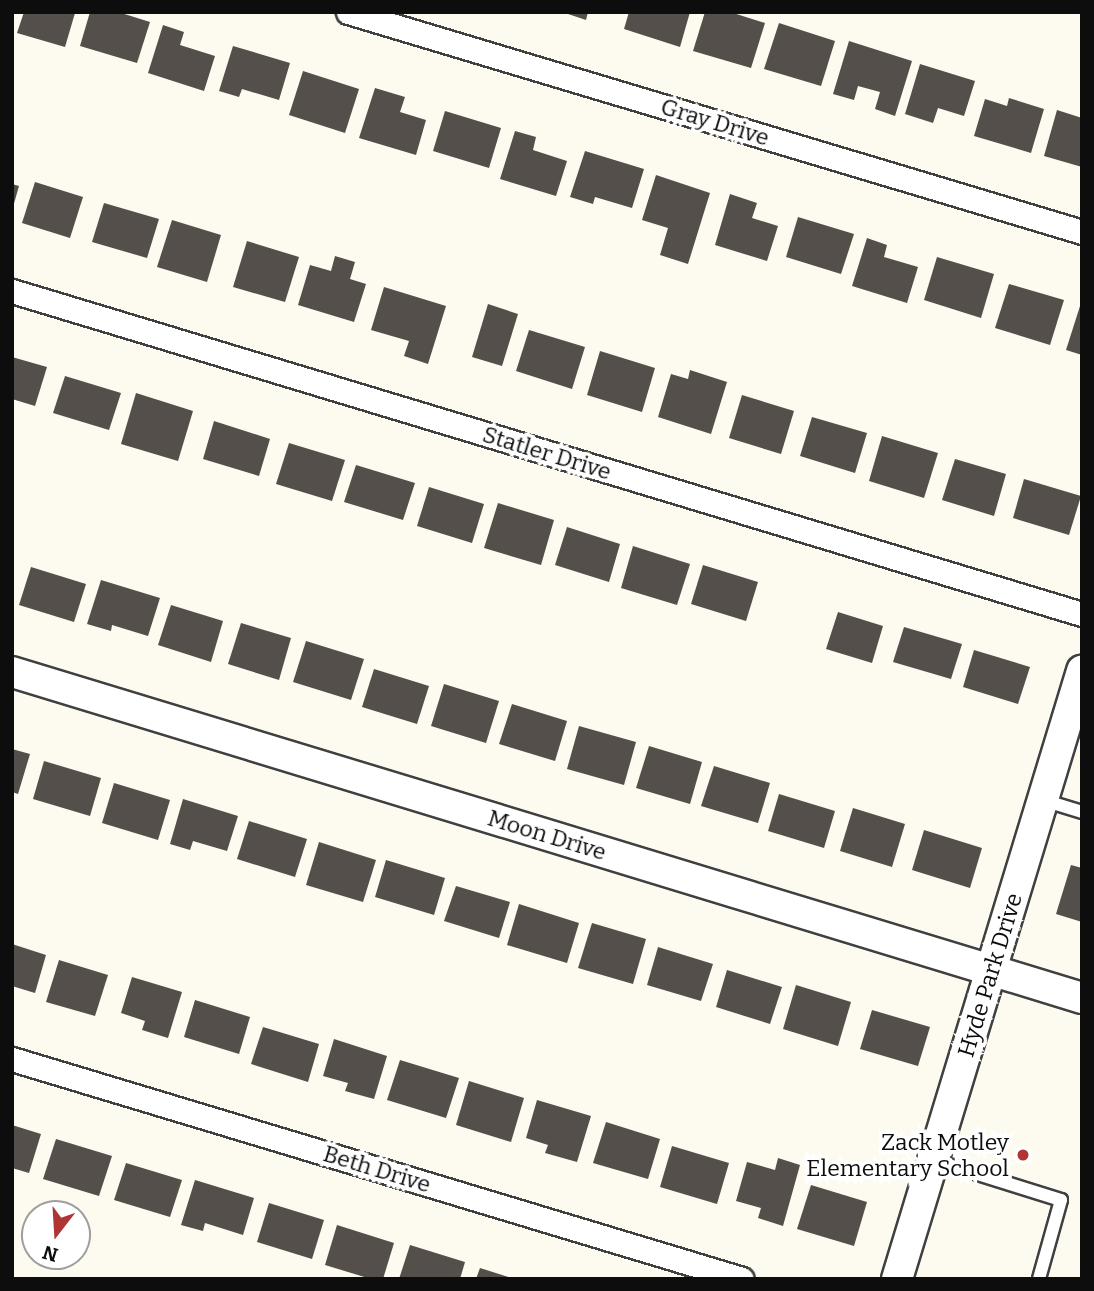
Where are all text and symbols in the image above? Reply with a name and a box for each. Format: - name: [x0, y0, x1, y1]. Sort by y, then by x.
- street label: Gray Drive: [658, 92, 772, 152]
- street label: Statler Drive: [479, 420, 615, 486]
- street label: Moon Drive: [484, 804, 610, 866]
- street label: Hyde Park Drive: [952, 890, 1028, 1060]
- place label: Zack Motley Elementary School: [806, 1128, 1009, 1182]
- street label: Beth Drive: [320, 1140, 434, 1198]
- marker: Zack Motley Elementary School: [1015, 1147, 1031, 1163]
- north arrow: [21, 1200, 91, 1270]
- text: N: [40, 1241, 61, 1267]

